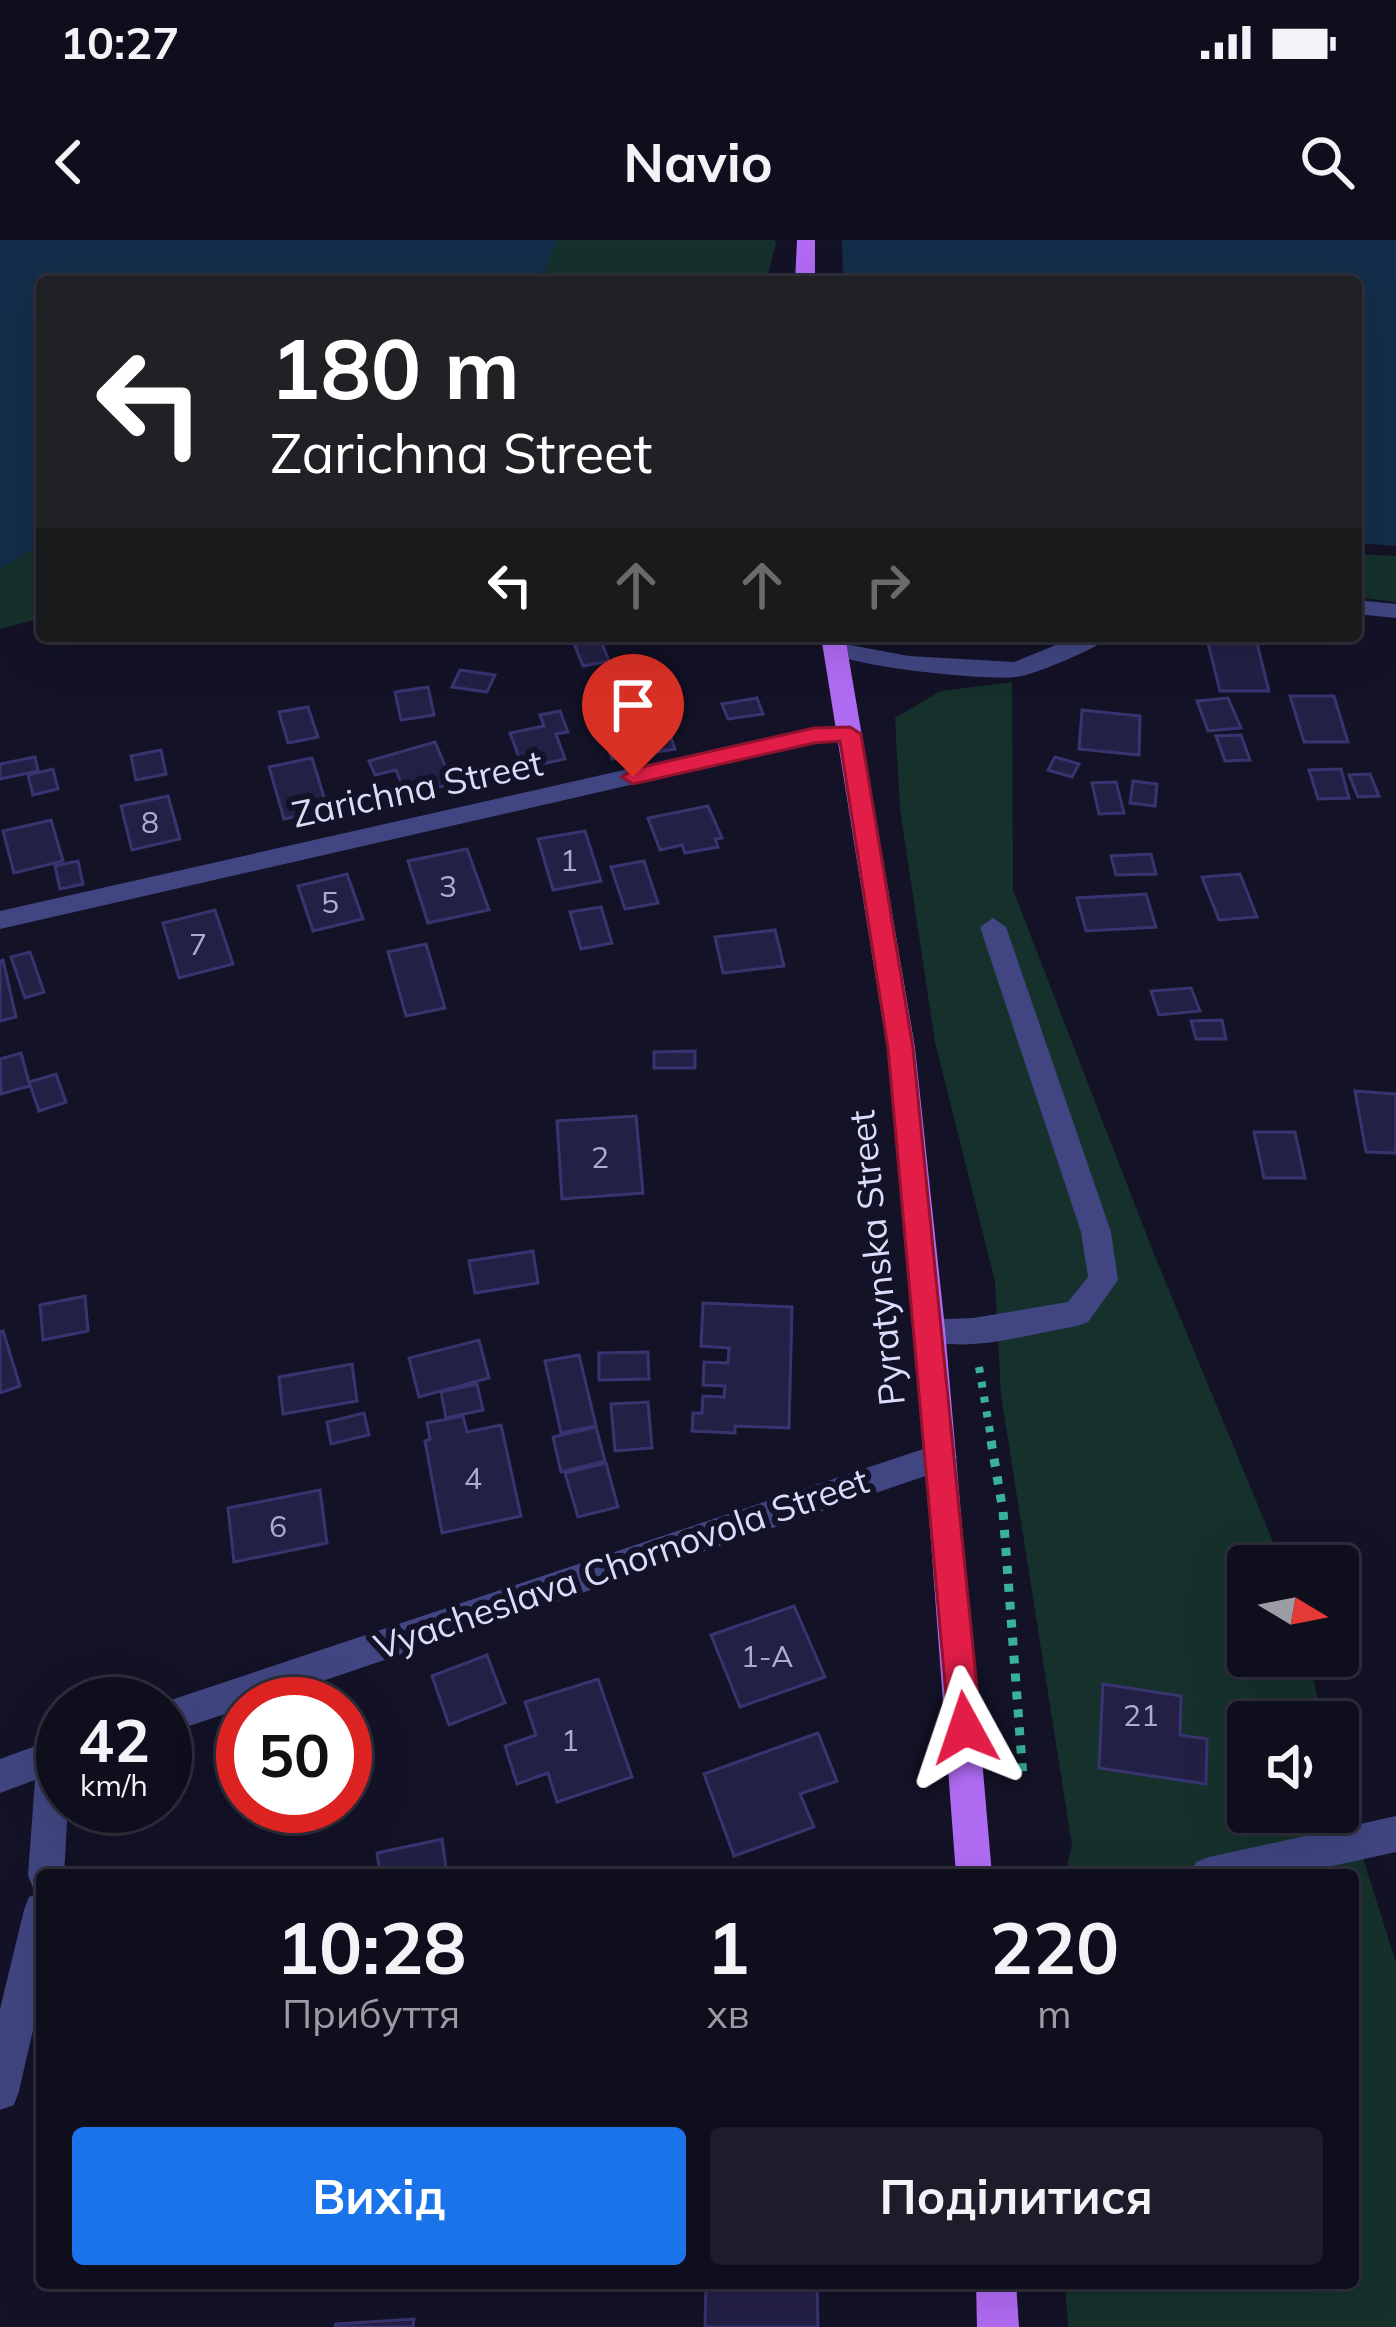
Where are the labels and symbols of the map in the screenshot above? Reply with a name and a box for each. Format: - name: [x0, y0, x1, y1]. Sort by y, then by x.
- pin: [582, 654, 684, 777]
- street label: Zarichna Street: [288, 739, 546, 837]
- house number: 8: [141, 803, 159, 841]
- house number: 1: [560, 841, 578, 879]
- house number: 3: [439, 867, 457, 905]
- house number: 5: [321, 883, 339, 921]
- house number: 7: [189, 925, 207, 963]
- street label: Pyratynska Street: [838, 1108, 914, 1408]
- house number: 2: [591, 1138, 609, 1176]
- street label: Vyacheslava Chornovola Street: [368, 1457, 874, 1669]
- house number: 4: [464, 1459, 482, 1497]
- house number: 6: [269, 1507, 287, 1545]
- north arrow: [1227, 1545, 1359, 1677]
- house number: 1-А: [741, 1637, 793, 1675]
- position arrow: [902, 1665, 1028, 1791]
- speed limit sign: 50: [216, 1677, 372, 1833]
- house number: 21: [1123, 1696, 1159, 1734]
- house number: 1: [561, 1721, 579, 1759]

